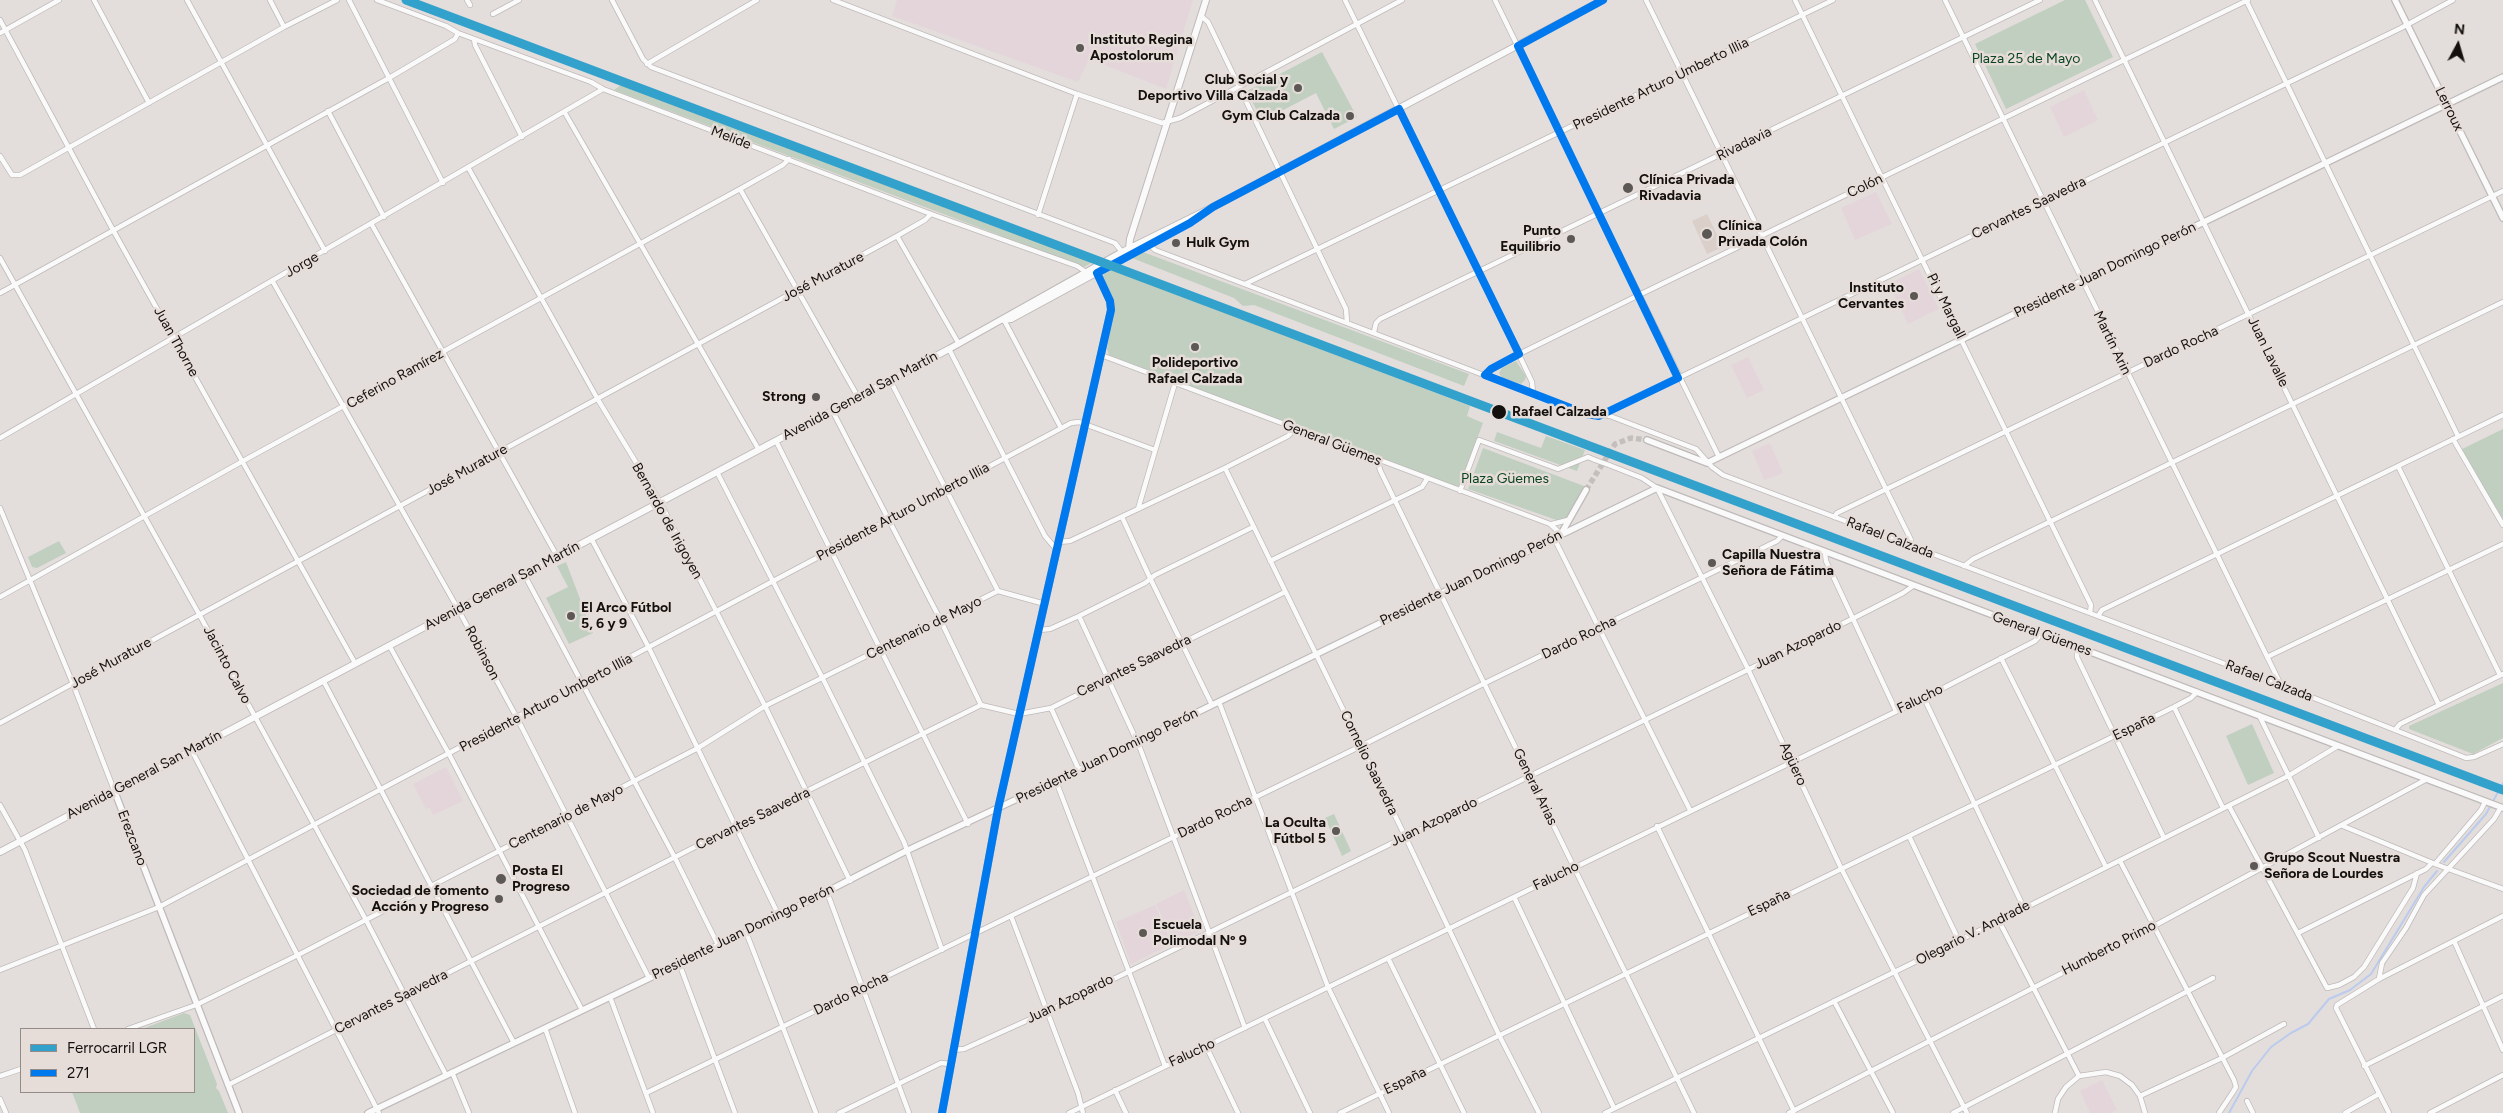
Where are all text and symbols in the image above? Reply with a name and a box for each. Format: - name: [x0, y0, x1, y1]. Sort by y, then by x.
- north arrow: [2433, 20, 2483, 70]
- text: N: [2453, 21, 2466, 39]
- place label: Instituto Regina Apostolorum: [1090, 32, 1193, 64]
- street label: Presidente Arturo Umberto Illia: [1570, 34, 1752, 134]
- marker: Instituto Regina Apostolorum: [1074, 42, 1086, 54]
- park label: Plaza 25 de Mayo: [1972, 51, 2080, 67]
- place label: Club Social y Deportivo Villa Calzada: [1138, 72, 1288, 104]
- marker: Club Social y Deportivo Villa Calzada: [1292, 82, 1304, 94]
- street label: Lerroux: [2431, 84, 2467, 134]
- place label: Gym Club Calzada: [1222, 108, 1340, 124]
- marker: Gym Club Calzada: [1344, 110, 1356, 122]
- street label: Melide: [709, 123, 753, 153]
- street label: Rivadavia: [1714, 123, 1774, 165]
- street label: Colón: [1845, 170, 1885, 202]
- place label: Clínica Privada Rivadavia: [1639, 172, 1735, 204]
- street label: Cervantes Saavedra: [1969, 173, 2089, 243]
- marker: Clínica Privada Rivadavia: [1621, 181, 1635, 195]
- place label: Clínica Privada Colón: [1718, 218, 1807, 250]
- street label: Presidente Juan Domingo Perón: [2011, 219, 2199, 321]
- place label: Punto Equilibrio: [1500, 223, 1561, 256]
- marker: Clínica Privada Colón: [1700, 227, 1714, 241]
- marker: Punto Equilibrio: [1565, 233, 1577, 245]
- place label: Hulk Gym: [1186, 235, 1249, 251]
- marker: Hulk Gym: [1170, 237, 1182, 249]
- street label: José Murature: [779, 248, 867, 306]
- street label: Jorge: [282, 249, 322, 281]
- street label: Pi y Margall: [1923, 270, 1969, 342]
- place label: Instituto Cervantes: [1838, 280, 1904, 312]
- marker: Instituto Cervantes: [1908, 290, 1920, 302]
- street label: Juan Thorne: [150, 304, 202, 380]
- street label: Martín Arin: [2089, 308, 2135, 378]
- street label: Juan Lavalle: [2244, 314, 2292, 390]
- street label: Dardo Rocha: [2141, 322, 2221, 372]
- marker: Polideportivo Rafael Calzada: [1189, 341, 1201, 353]
- street label: Ceferino Ramírez: [344, 345, 446, 413]
- street label: Avenida General San Martín: [780, 348, 940, 444]
- place label: Polideportivo Rafael Calzada: [1148, 355, 1242, 388]
- place label: Strong: [762, 389, 806, 405]
- marker: Strong: [810, 391, 822, 403]
- marker: Rafael Calzada: [1490, 403, 1508, 421]
- place label: Rafael Calzada: [1512, 404, 1607, 420]
- street label: General Güemes: [1280, 416, 1384, 470]
- street label: José Murature: [424, 441, 510, 499]
- street label: Presidente Arturo Umberto Illia: [814, 459, 992, 565]
- street label: Bernardo de Irigoyen: [628, 460, 706, 582]
- park label: Plaza Güemes: [1461, 471, 1549, 487]
- street label: Rafael Calzada: [1844, 514, 1936, 562]
- street label: Presidente Juan Domingo Perón: [1377, 527, 1565, 629]
- street label: Avenida General San Martín: [422, 538, 582, 634]
- place label: Capilla Nuestra Señora de Fátima: [1722, 547, 1834, 580]
- marker: Capilla Nuestra Señora de Fátima: [1706, 557, 1718, 569]
- street label: Centenario de Mayo: [863, 593, 985, 663]
- place label: El Arco Fútbol 5, 6 y 9: [581, 600, 672, 632]
- street label: General Güemes: [1990, 608, 2094, 660]
- marker: El Arco Fútbol 5, 6 y 9: [565, 610, 577, 622]
- street label: Dardo Rocha: [1539, 613, 1619, 663]
- street label: Juan Azopardo: [1752, 617, 1844, 673]
- street label: Jacinto Calvo: [200, 623, 254, 707]
- street label: Robinson: [461, 623, 503, 683]
- street label: Cervantes Saavedra: [1074, 631, 1194, 701]
- street label: José Murature: [68, 634, 154, 692]
- street label: Presidente Arturo Umberto Illia: [457, 650, 635, 756]
- street label: Rafael Calzada: [2223, 657, 2315, 705]
- street label: Falucho: [1894, 681, 1946, 717]
- street label: Presidente Juan Domingo Perón: [1013, 705, 1201, 807]
- street label: Cornelio Saavedra: [1336, 708, 1402, 818]
- street label: España: [2110, 710, 2158, 744]
- street label: Avenida General San Martín: [64, 727, 224, 823]
- street label: Agüero: [1776, 740, 1810, 788]
- street label: General Arias: [1509, 746, 1561, 828]
- street label: Centenario de Mayo: [506, 781, 626, 853]
- street label: Cervantes Saavedra: [693, 784, 813, 854]
- street label: Dardo Rocha: [1175, 792, 1255, 842]
- street label: Juan Azopardo: [1388, 794, 1480, 850]
- street label: Erezcano: [114, 808, 150, 868]
- place label: La Oculta Fútbol 5: [1265, 815, 1326, 848]
- marker: La Oculta Fútbol 5: [1330, 825, 1342, 837]
- place label: Grupo Scout Nuestra Señora de Lourdes: [2264, 850, 2400, 882]
- street label: Falucho: [1530, 858, 1582, 894]
- marker: Grupo Scout Nuestra Señora de Lourdes: [2248, 860, 2260, 872]
- place label: Posta El Progreso: [512, 863, 570, 896]
- marker: Posta El Progreso: [494, 872, 508, 886]
- street label: Presidente Juan Domingo Perón: [649, 881, 837, 983]
- place label: Sociedad de fomento Acción y Progreso: [351, 883, 489, 916]
- street label: España: [1745, 886, 1793, 920]
- marker: Sociedad de fomento Acción y Progreso: [493, 893, 505, 905]
- street label: Olegario V. Andrade: [1913, 897, 2033, 969]
- place label: Escuela Polimodal Nº 9: [1153, 917, 1247, 950]
- street label: Humberto Primo: [2059, 917, 2159, 979]
- marker: Escuela Polimodal Nº 9: [1137, 927, 1149, 939]
- street label: Cervantes Saavedra: [331, 966, 451, 1038]
- street label: Dardo Rocha: [811, 969, 891, 1019]
- street label: Juan Azopardo: [1024, 971, 1116, 1027]
- legend: [20, 1028, 195, 1093]
- street label: Falucho: [1166, 1035, 1218, 1071]
- text: Ferrocarril LGR: [67, 1039, 167, 1057]
- text: 271: [67, 1064, 90, 1082]
- street label: España: [1381, 1064, 1429, 1098]

